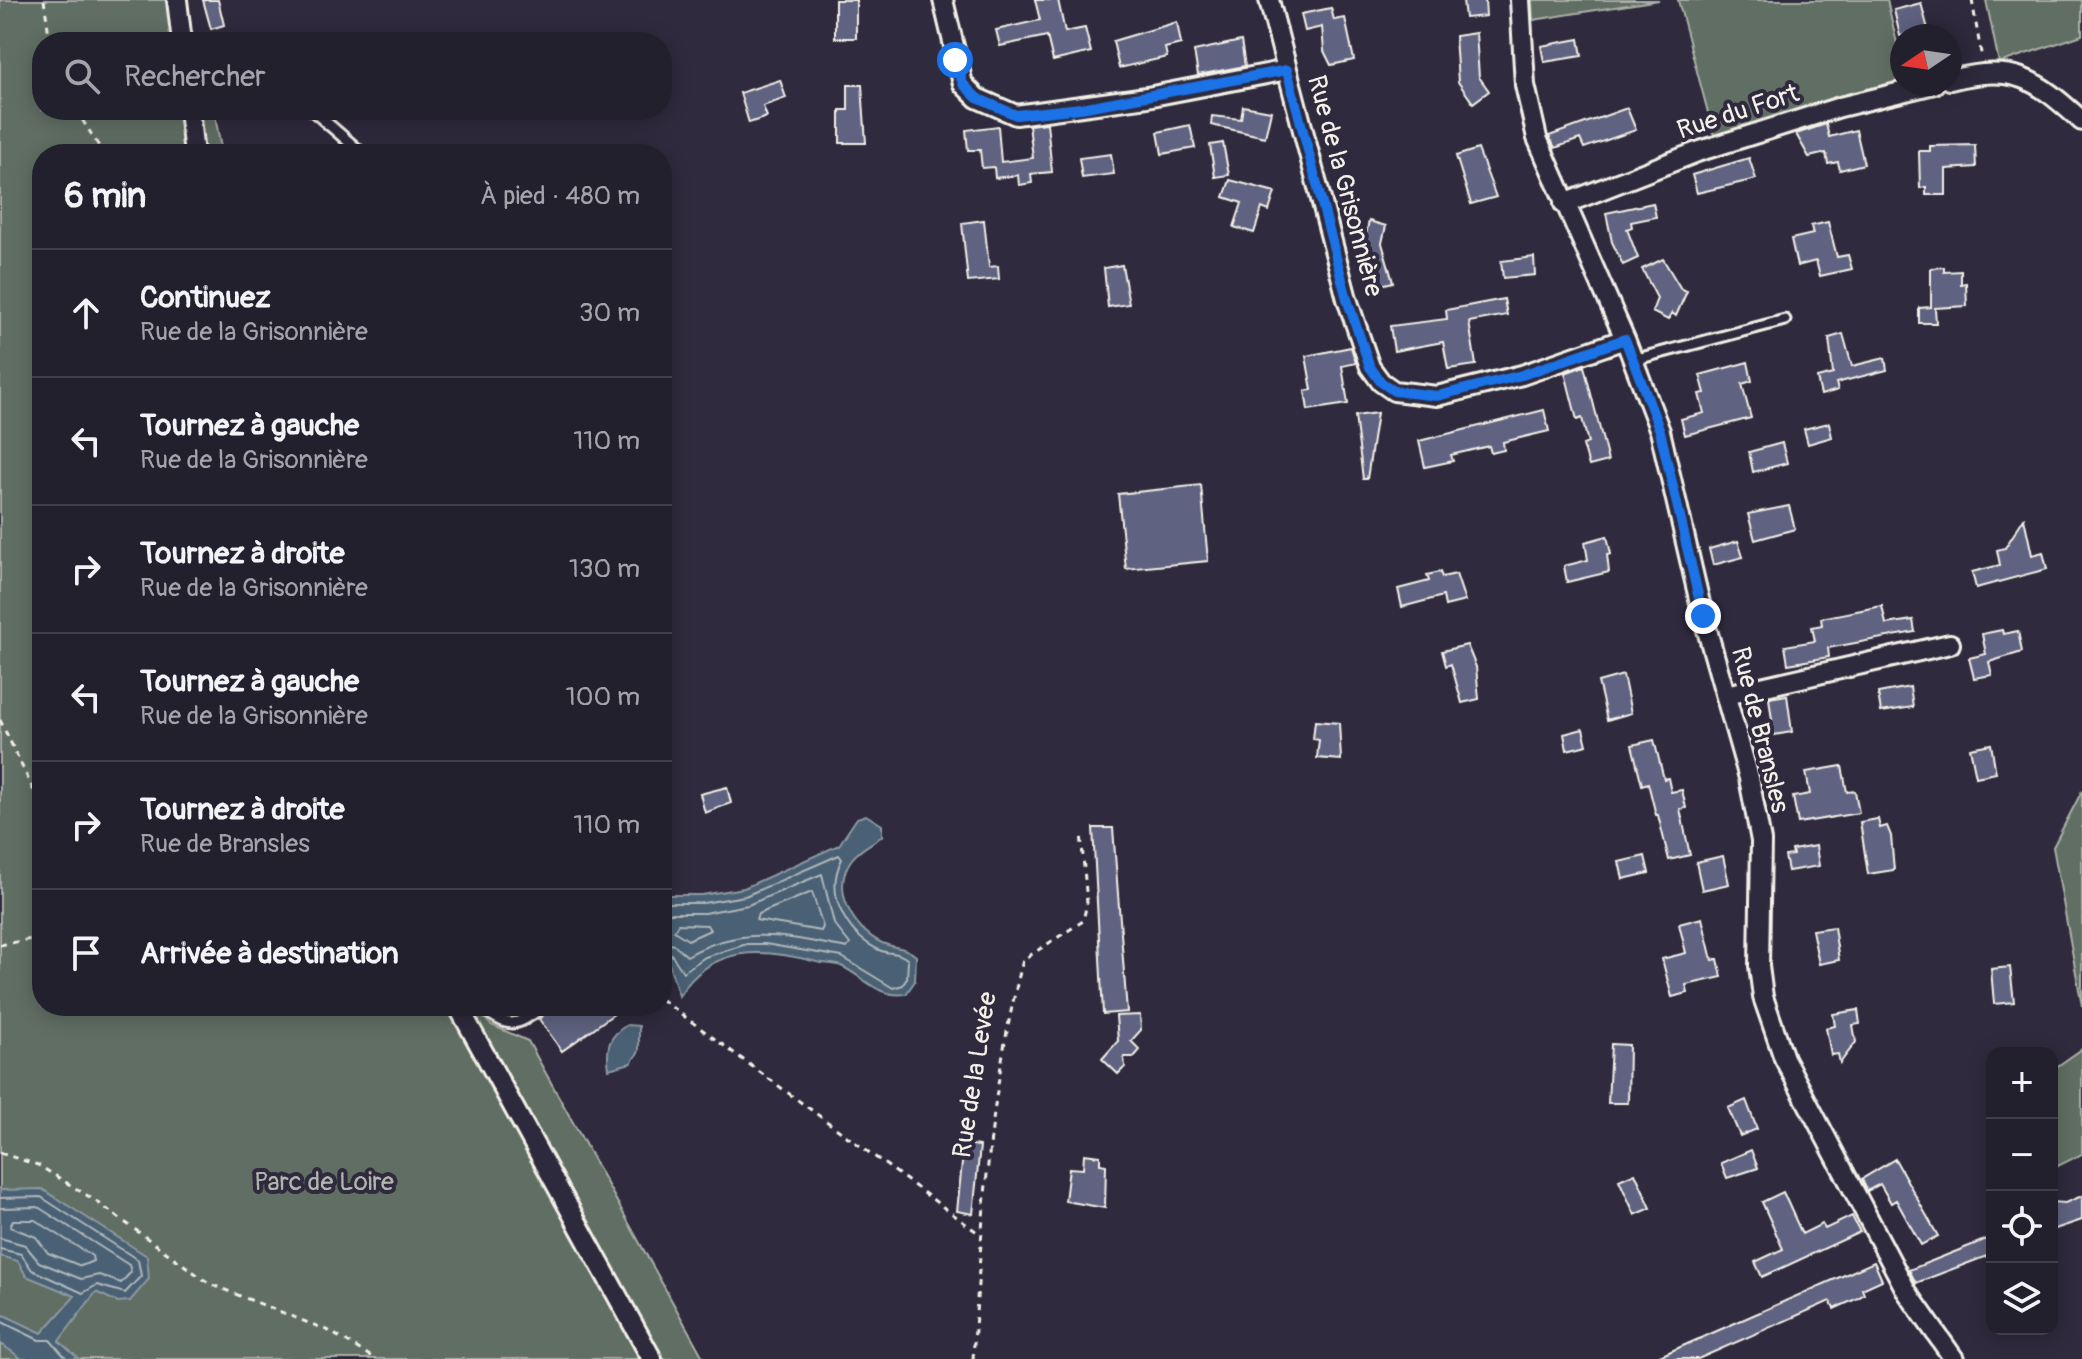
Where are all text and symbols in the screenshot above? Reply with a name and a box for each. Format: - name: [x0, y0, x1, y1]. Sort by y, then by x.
- north arrow: [1890, 24, 1962, 96]
- search box: [32, 32, 672, 120]
- route start: [937, 42, 973, 78]
- icon: search: [60, 54, 104, 98]
- text: Rechercher: [124, 58, 266, 95]
- street label: Rue de la Grisonnière: [1300, 72, 1390, 300]
- street label: Rue du Fort: [1673, 77, 1803, 147]
- text: 6 min: [64, 175, 146, 218]
- text: À pied · 480 m: [480, 180, 640, 212]
- text: Continuez: [140, 279, 271, 316]
- icon: ahead: [64, 291, 108, 335]
- text: 30 m: [579, 297, 640, 329]
- text: Rue de la Grisonnière: [140, 316, 368, 348]
- text: Tournez à gauche: [140, 407, 359, 444]
- icon: left: [64, 419, 108, 463]
- text: 110 m: [573, 425, 640, 457]
- text: Rue de la Grisonnière: [140, 444, 368, 476]
- text: Tournez à droite: [140, 535, 344, 572]
- icon: right: [64, 547, 108, 591]
- text: 130 m: [569, 553, 640, 585]
- text: Rue de la Grisonnière: [140, 572, 368, 604]
- route end: [1685, 598, 1721, 634]
- street label: Rue de Bransles: [1724, 644, 1796, 817]
- text: Tournez à gauche: [140, 663, 359, 700]
- icon: left: [64, 675, 108, 719]
- text: 100 m: [566, 681, 640, 713]
- text: Rue de la Grisonnière: [140, 700, 368, 732]
- text: Tournez à droite: [140, 791, 344, 828]
- icon: right: [64, 803, 108, 847]
- text: 110 m: [573, 809, 640, 841]
- text: Rue de Bransles: [140, 828, 310, 860]
- icon: arrive: [64, 931, 108, 975]
- text: Arrivée à destination: [140, 935, 399, 972]
- street label: Rue de la Levée: [946, 989, 1004, 1160]
- map controls: [1986, 1047, 2058, 1335]
- button: +: [1986, 1047, 2058, 1119]
- button: −: [1986, 1119, 2058, 1191]
- park label: Parc de Loire: [254, 1166, 394, 1198]
- button: locate: [1986, 1191, 2058, 1263]
- button: layers: [1986, 1263, 2058, 1335]

